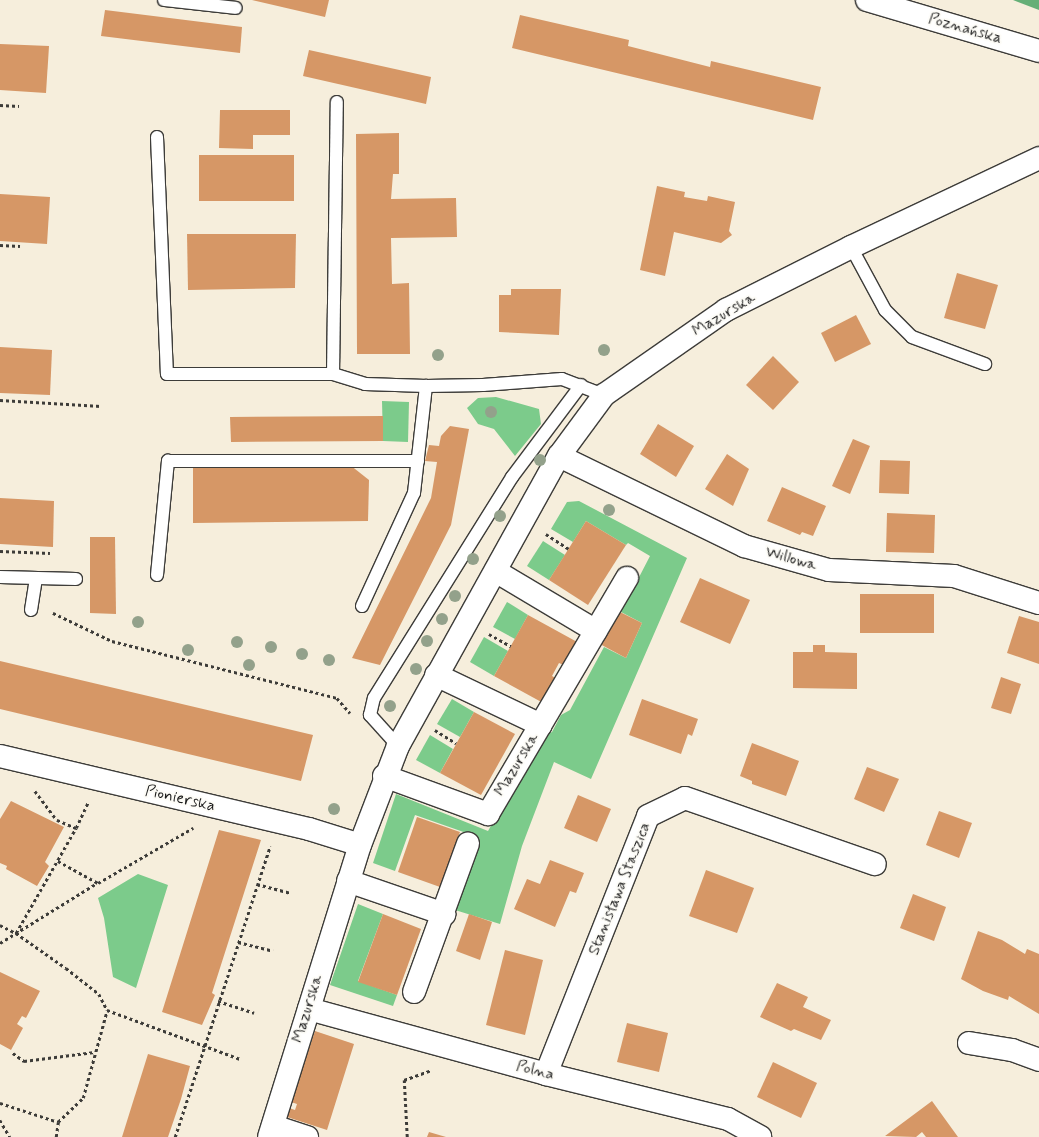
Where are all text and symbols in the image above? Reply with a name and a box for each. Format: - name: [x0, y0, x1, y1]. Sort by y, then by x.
- street label: Poznańska: [926, 9, 1004, 49]
- street label: Mazurska: [689, 289, 759, 341]
- street label: Willowa: [763, 543, 819, 575]
- street label: Mazurska: [491, 730, 543, 800]
- street label: Pionierska: [143, 782, 217, 816]
- street label: Stanisława Staszica: [585, 820, 655, 958]
- street label: Mazurska: [289, 973, 327, 1045]
- street label: Polna: [514, 1057, 556, 1085]

